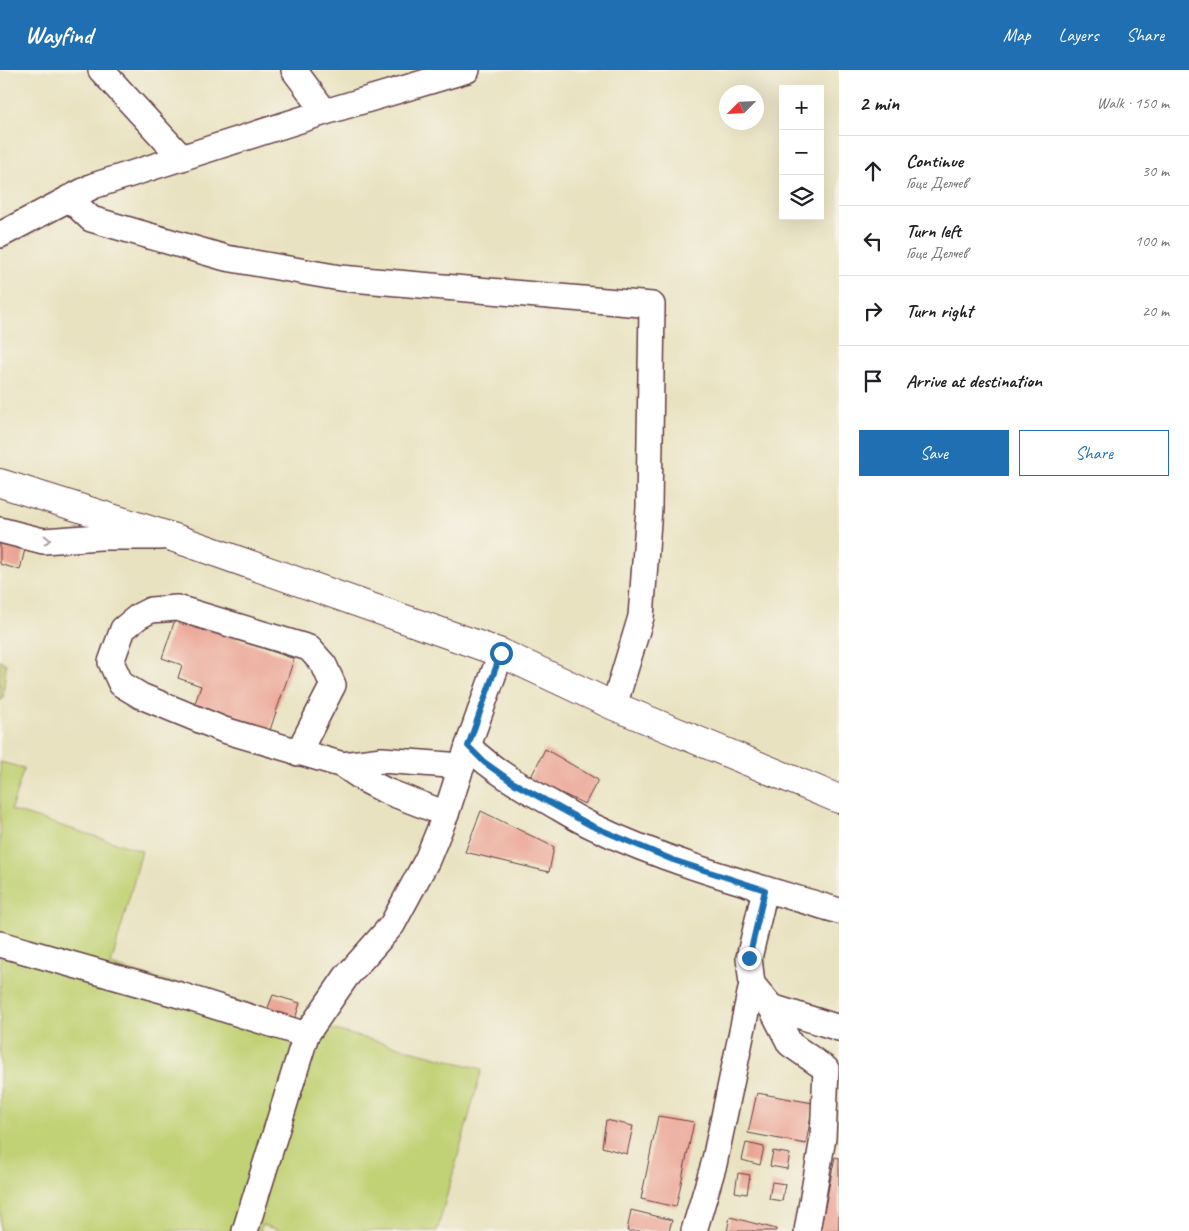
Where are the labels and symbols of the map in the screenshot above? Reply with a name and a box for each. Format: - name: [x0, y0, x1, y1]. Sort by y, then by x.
- north arrow: [719, 85, 764, 130]
- one-way arrow: [44, 534, 52, 545]
- route start: [490, 642, 513, 665]
- route end: [738, 947, 761, 970]

